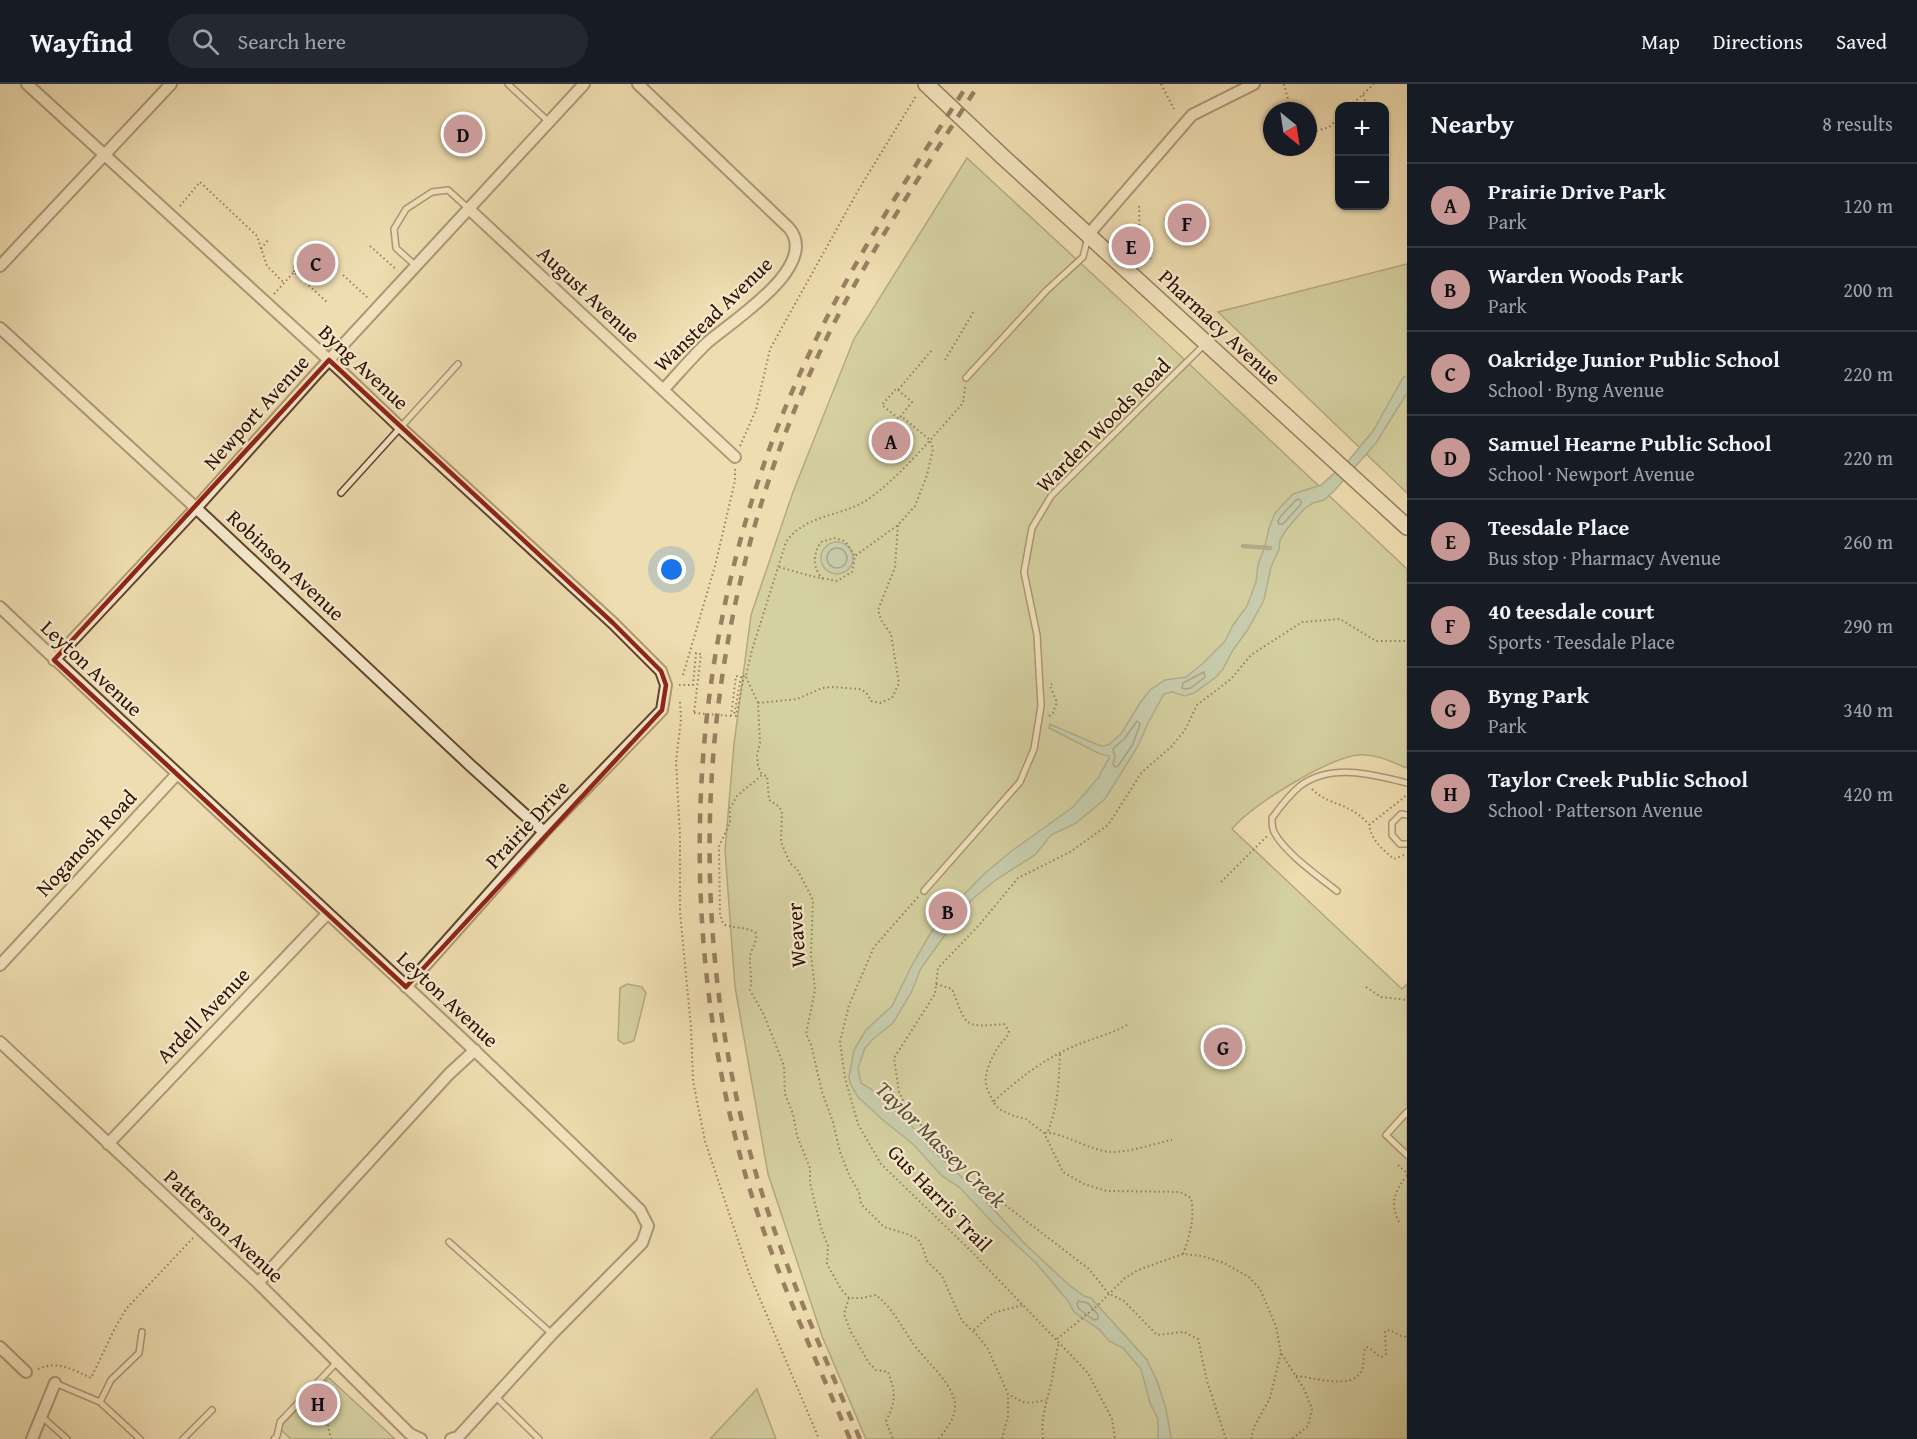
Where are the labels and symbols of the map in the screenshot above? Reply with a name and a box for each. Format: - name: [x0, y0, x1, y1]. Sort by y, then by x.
- north arrow: [1263, 102, 1317, 156]
- pin: D: [444, 112, 482, 156]
- pin: F: [1168, 200, 1206, 246]
- pin: E: [1112, 224, 1150, 268]
- street label: August Avenue: [531, 238, 648, 350]
- pin: C: [296, 240, 336, 285]
- street label: Wanstead Avenue: [647, 249, 779, 379]
- street label: Pharmacy Avenue: [1152, 262, 1288, 392]
- street label: Byng Avenue: [312, 317, 416, 417]
- street label: Newport Avenue: [196, 347, 316, 477]
- street label: Warden Woods Road: [1029, 350, 1178, 499]
- pin: A: [872, 418, 910, 464]
- street label: Robinson Avenue: [220, 502, 352, 628]
- your location: [657, 555, 686, 584]
- street label: Leyton Avenue: [34, 612, 150, 724]
- street label: Prairie Drive: [478, 772, 577, 875]
- street label: Noganosh Road: [28, 782, 144, 903]
- pin: B: [928, 888, 968, 934]
- street label: Weaver: [778, 901, 814, 968]
- street label: Leyton Avenue: [390, 943, 506, 1055]
- street label: Ardell Avenue: [149, 960, 257, 1070]
- pin: G: [1204, 1024, 1242, 1070]
- water label: Taylor Massey Creek: [868, 1073, 1014, 1215]
- street label: Gus Harris Trail: [881, 1137, 999, 1259]
- street label: Patterson Avenue: [157, 1162, 291, 1290]
- pin: H: [298, 1380, 338, 1426]

